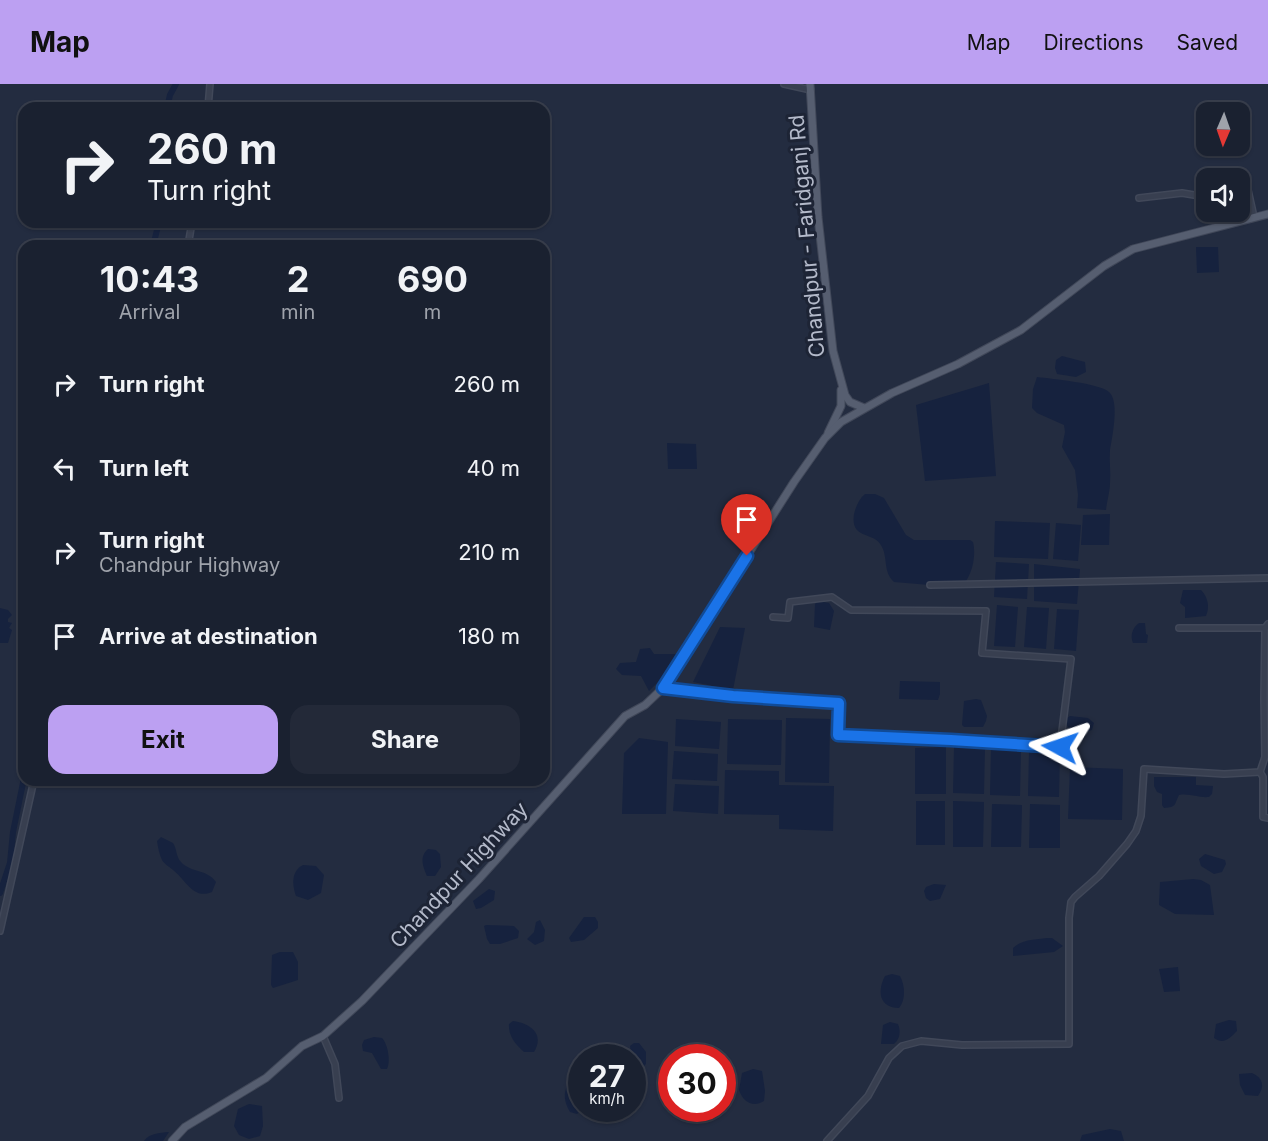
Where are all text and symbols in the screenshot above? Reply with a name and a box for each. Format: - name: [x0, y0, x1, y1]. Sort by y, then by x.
- text: Map: [30, 25, 90, 59]
- text: Map: [967, 30, 1010, 55]
- text: Directions: [1043, 30, 1144, 55]
- text: Saved: [1177, 30, 1238, 55]
- north arrow: [1196, 102, 1250, 156]
- map controls: [1196, 102, 1250, 222]
- street label: Chandpur - Faridganj Rd: [783, 114, 830, 358]
- text: 260 m: [147, 123, 277, 174]
- icon: right: [48, 126, 126, 204]
- button: sound: [1196, 168, 1250, 222]
- text: Turn right: [147, 174, 271, 207]
- text: 10:43: [100, 257, 199, 301]
- text: 2: [287, 257, 310, 301]
- text: 690: [397, 257, 468, 301]
- text: Arrival: [119, 300, 180, 324]
- text: min: [281, 300, 315, 324]
- text: m: [424, 300, 441, 324]
- icon: right: [48, 368, 81, 401]
- text: Turn right: [99, 371, 205, 397]
- text: 260 m: [454, 371, 520, 397]
- icon: left: [48, 452, 81, 485]
- text: Turn left: [99, 455, 189, 481]
- text: 40 m: [466, 455, 520, 481]
- pin: [721, 494, 772, 556]
- icon: arrive: [730, 503, 763, 536]
- text: Turn right: [99, 527, 205, 553]
- icon: right: [48, 536, 81, 569]
- text: 210 m: [458, 539, 520, 565]
- text: Chandpur Highway: [99, 553, 280, 577]
- icon: arrive: [48, 620, 81, 653]
- text: Arrive at destination: [99, 623, 318, 649]
- text: 180 m: [458, 623, 520, 649]
- button: Exit: [48, 705, 278, 774]
- button: Share: [290, 705, 520, 774]
- position arrow: [1028, 715, 1092, 779]
- street label: Chandpur Highway: [385, 796, 533, 953]
- speed limit sign: 30: [658, 1044, 736, 1122]
- text: 27: [589, 1058, 625, 1094]
- text: km/h: [589, 1089, 625, 1108]

